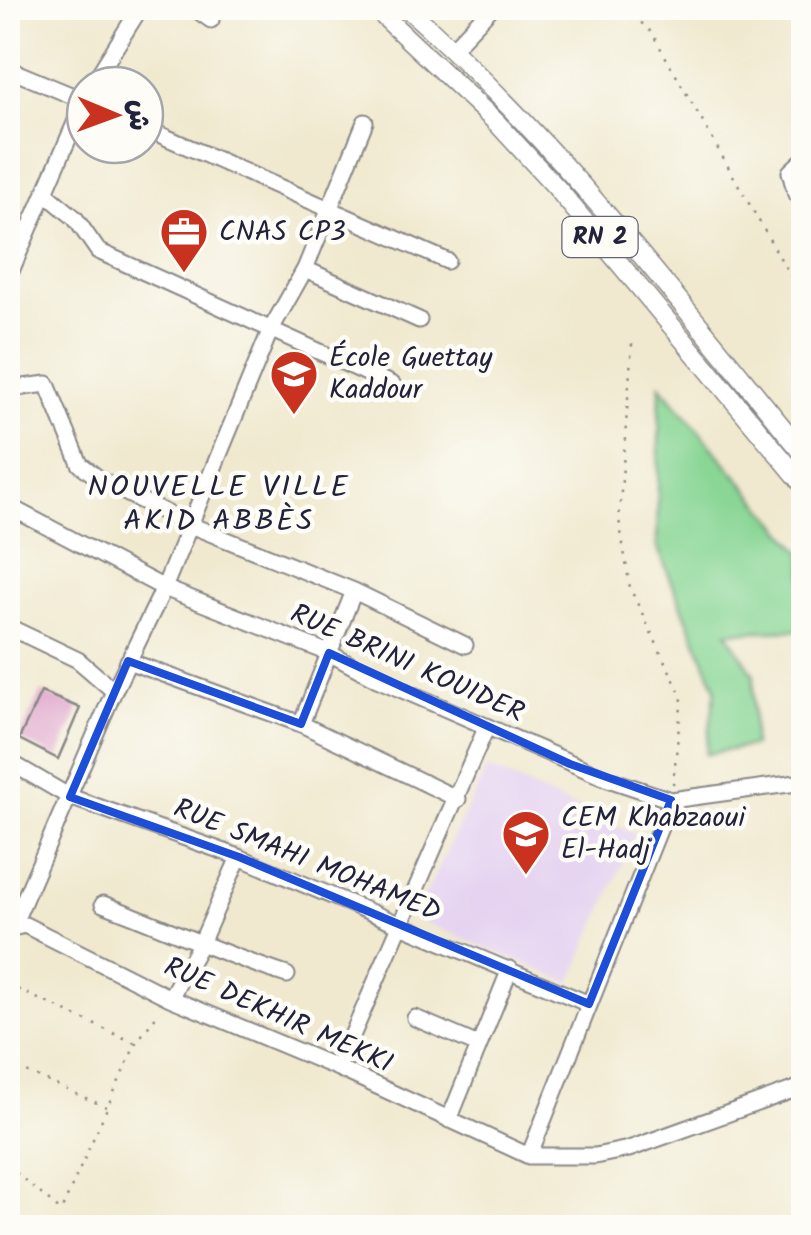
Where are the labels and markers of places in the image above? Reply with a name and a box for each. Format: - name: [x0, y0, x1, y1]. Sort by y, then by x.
- office icon: CNAS CP3: [158, 206, 210, 274]
- place label: CNAS CP3: [219, 210, 346, 255]
- place label: École Guettay Kaddour: [329, 336, 493, 413]
- school or university icon: École Guettay Kaddour: [268, 348, 320, 416]
- place label: CEM Khabzaoui El-Hadj: [561, 796, 746, 873]
- school or university icon: CEM Khabzaoui El-Hadj: [500, 808, 552, 876]

